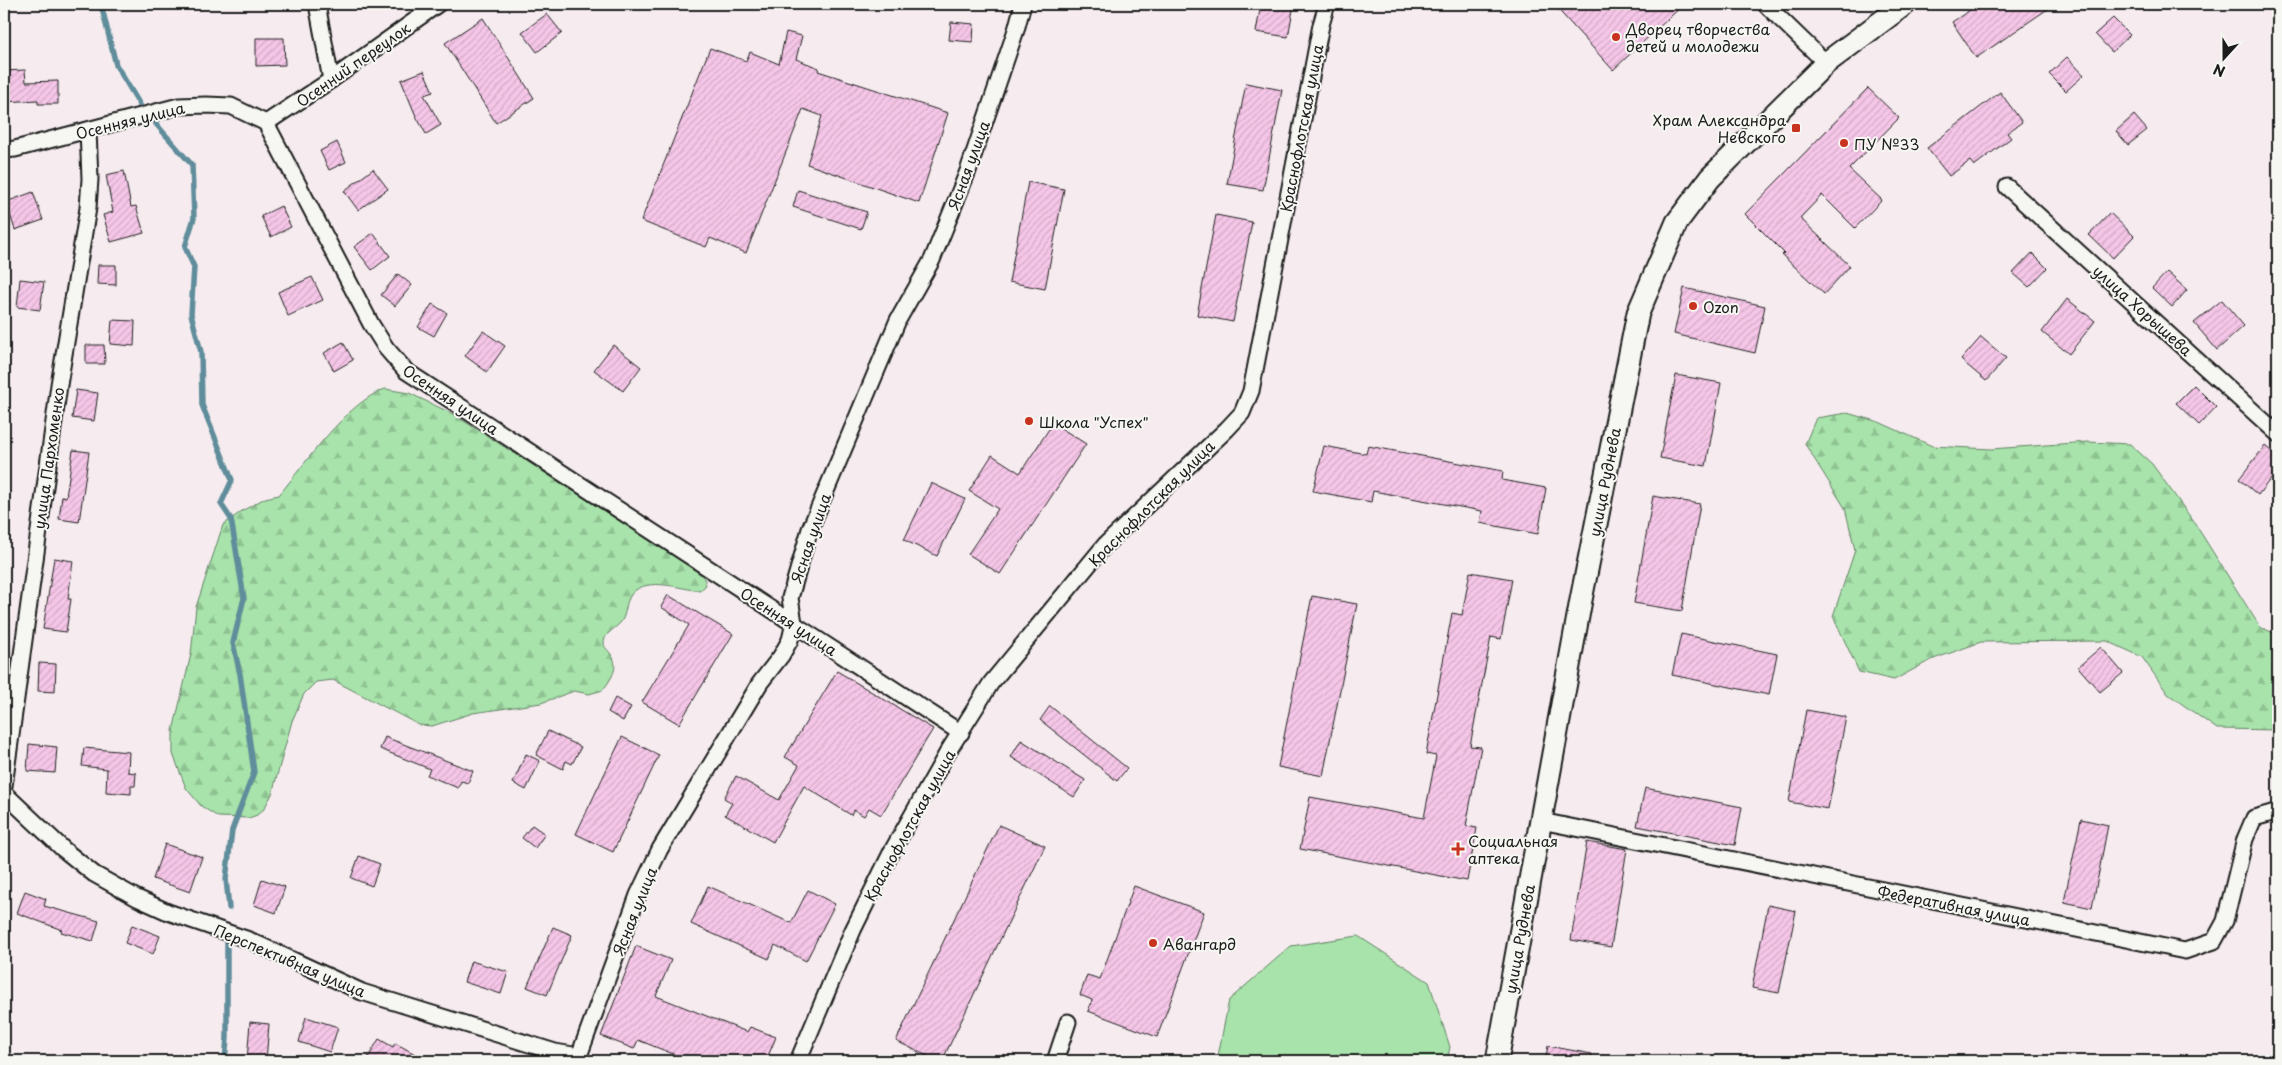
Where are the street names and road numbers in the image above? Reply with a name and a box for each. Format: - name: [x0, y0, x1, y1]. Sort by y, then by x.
- street label: Осенний переулок: [291, 16, 415, 112]
- street label: Краснофлотская улица: [1273, 42, 1329, 214]
- street label: Осенняя улица: [73, 95, 187, 145]
- street label: Ясная улица: [941, 117, 995, 213]
- street label: улица Хорышева: [2088, 259, 2198, 361]
- street label: Осенняя улица: [398, 358, 504, 440]
- street label: улица Пархоменко: [27, 386, 69, 530]
- street label: улица Руднева: [1582, 425, 1626, 538]
- street label: Краснофлотская улица: [1083, 434, 1220, 571]
- street label: Ясная улица: [784, 489, 836, 586]
- street label: Осенняя улица: [736, 581, 842, 661]
- street label: Краснофлотская улица: [858, 744, 961, 905]
- street label: Ясная улица: [606, 863, 662, 959]
- street label: Федеративная улица: [1876, 879, 2033, 931]
- street label: улица Руднева: [1498, 882, 1540, 995]
- street label: Перспективная улица: [211, 918, 370, 1003]

